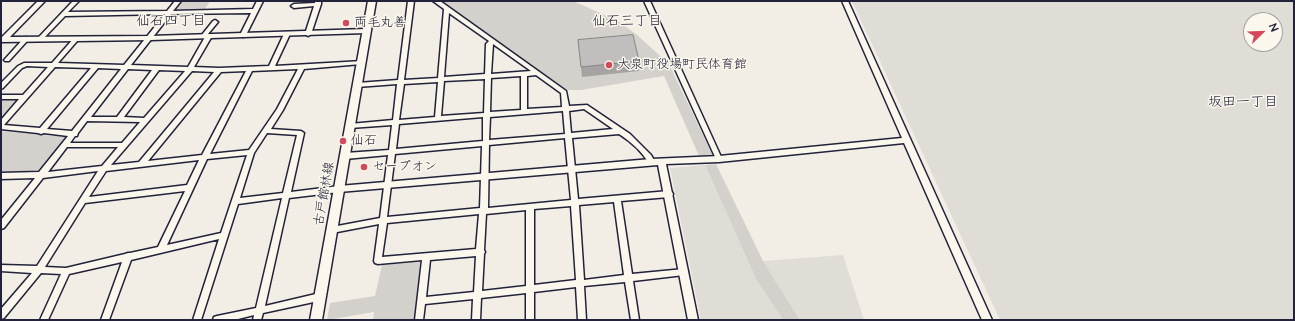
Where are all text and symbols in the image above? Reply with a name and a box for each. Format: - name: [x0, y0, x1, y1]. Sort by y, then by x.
- north arrow: [1243, 12, 1283, 52]
- district label: 仙石四丁目: [136, 14, 206, 30]
- district label: 仙石三丁目: [592, 14, 662, 30]
- place label: 両毛丸善: [354, 15, 406, 31]
- marker: 両毛丸善: [341, 18, 351, 28]
- text: N: [1265, 21, 1282, 34]
- place label: 大泉町役場町民体育館: [617, 57, 747, 73]
- marker: 大泉町役場町民体育館: [604, 60, 614, 70]
- district label: 坂田一丁目: [1208, 95, 1278, 111]
- place label: 仙石: [351, 133, 377, 149]
- marker: 仙石: [338, 136, 348, 146]
- place label: セーブオン: [372, 159, 437, 175]
- street label: 古戸館林線: [312, 161, 338, 227]
- marker: セーブオン: [359, 162, 369, 172]

